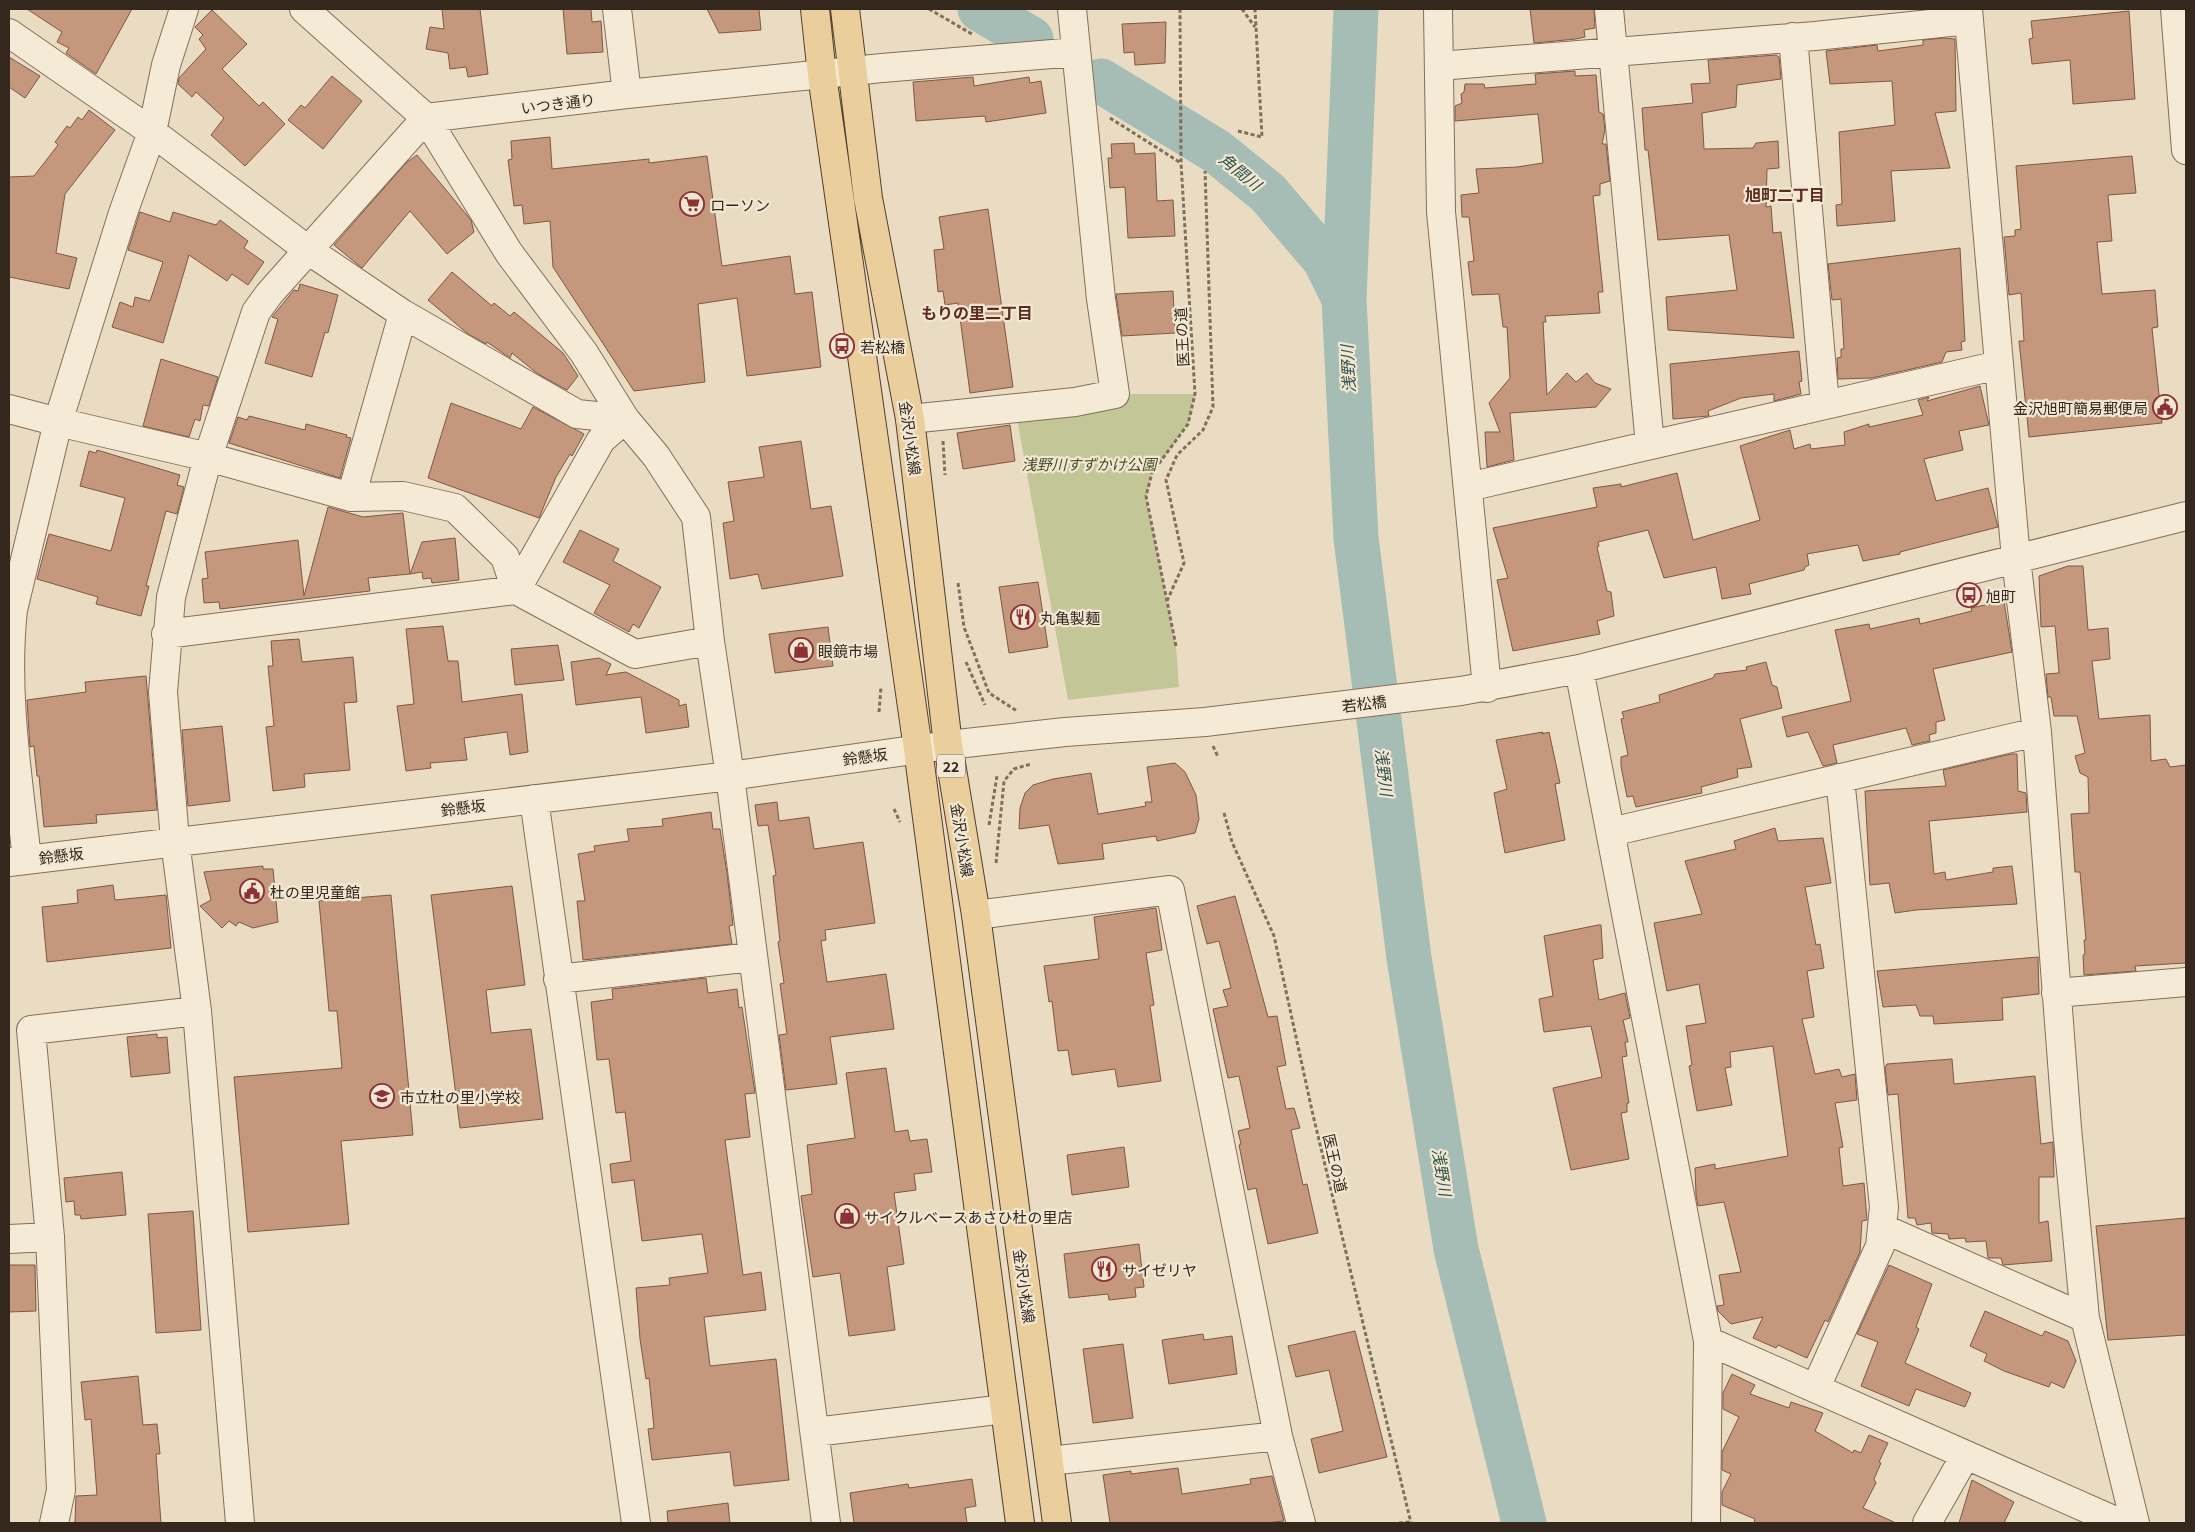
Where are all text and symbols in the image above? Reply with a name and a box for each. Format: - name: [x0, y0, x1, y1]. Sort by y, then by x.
- street label: いつき通り: [519, 88, 597, 118]
- water label: 角間川: [1215, 147, 1269, 197]
- district label: 旭町二丁目: [1745, 182, 1825, 206]
- supermarket icon: ローソン: [679, 191, 705, 217]
- place label: ローソン: [710, 194, 770, 215]
- district label: もりの里二丁目: [921, 300, 1033, 324]
- street label: 医王の道: [1169, 306, 1193, 368]
- bus stop icon: 若松橋: [829, 333, 855, 359]
- place label: 若松橋: [860, 336, 905, 357]
- water label: 浅野川: [1334, 342, 1360, 394]
- public building icon: 金沢旭町簡易郵便局: [2152, 394, 2178, 420]
- place label: 金沢旭町簡易郵便局: [2013, 397, 2148, 418]
- street label: 金沢小松線: [895, 399, 927, 477]
- park label: 浅野川すずかけ公園: [1021, 453, 1158, 474]
- bus stop icon: 旭町: [1956, 582, 1982, 608]
- place label: 旭町: [1986, 585, 2016, 606]
- restaurant icon: 丸亀製麺: [1010, 604, 1036, 630]
- place label: 丸亀製麺: [1040, 607, 1100, 628]
- shop icon: 眼鏡市場: [788, 637, 814, 663]
- place label: 眼鏡市場: [818, 640, 878, 661]
- street label: 若松橋: [1340, 690, 1388, 716]
- street label: 鈴懸坂: [841, 742, 889, 770]
- water label: 浅野川: [1370, 747, 1400, 799]
- road number: 22: [937, 754, 965, 778]
- street label: 鈴懸坂: [439, 794, 487, 820]
- street label: 金沢小松線: [947, 801, 979, 879]
- street label: 鈴懸坂: [37, 842, 85, 868]
- public building icon: 杜の里児童館: [239, 878, 265, 904]
- place label: 杜の里児童館: [270, 881, 360, 902]
- school or university icon: 市立杜の里小学校: [369, 1083, 395, 1109]
- place label: 市立杜の里小学校: [400, 1086, 520, 1107]
- street label: 医王の道: [1319, 1131, 1353, 1195]
- water label: 浅野川: [1427, 1146, 1459, 1200]
- shop icon: サイクルベースあさひ杜の里店: [834, 1203, 860, 1229]
- place label: サイクルベースあさひ杜の里店: [864, 1206, 1073, 1227]
- street label: 金沢小松線: [1009, 1247, 1041, 1325]
- restaurant icon: サイゼリヤ: [1091, 1256, 1117, 1282]
- place label: サイゼリヤ: [1122, 1259, 1197, 1280]

